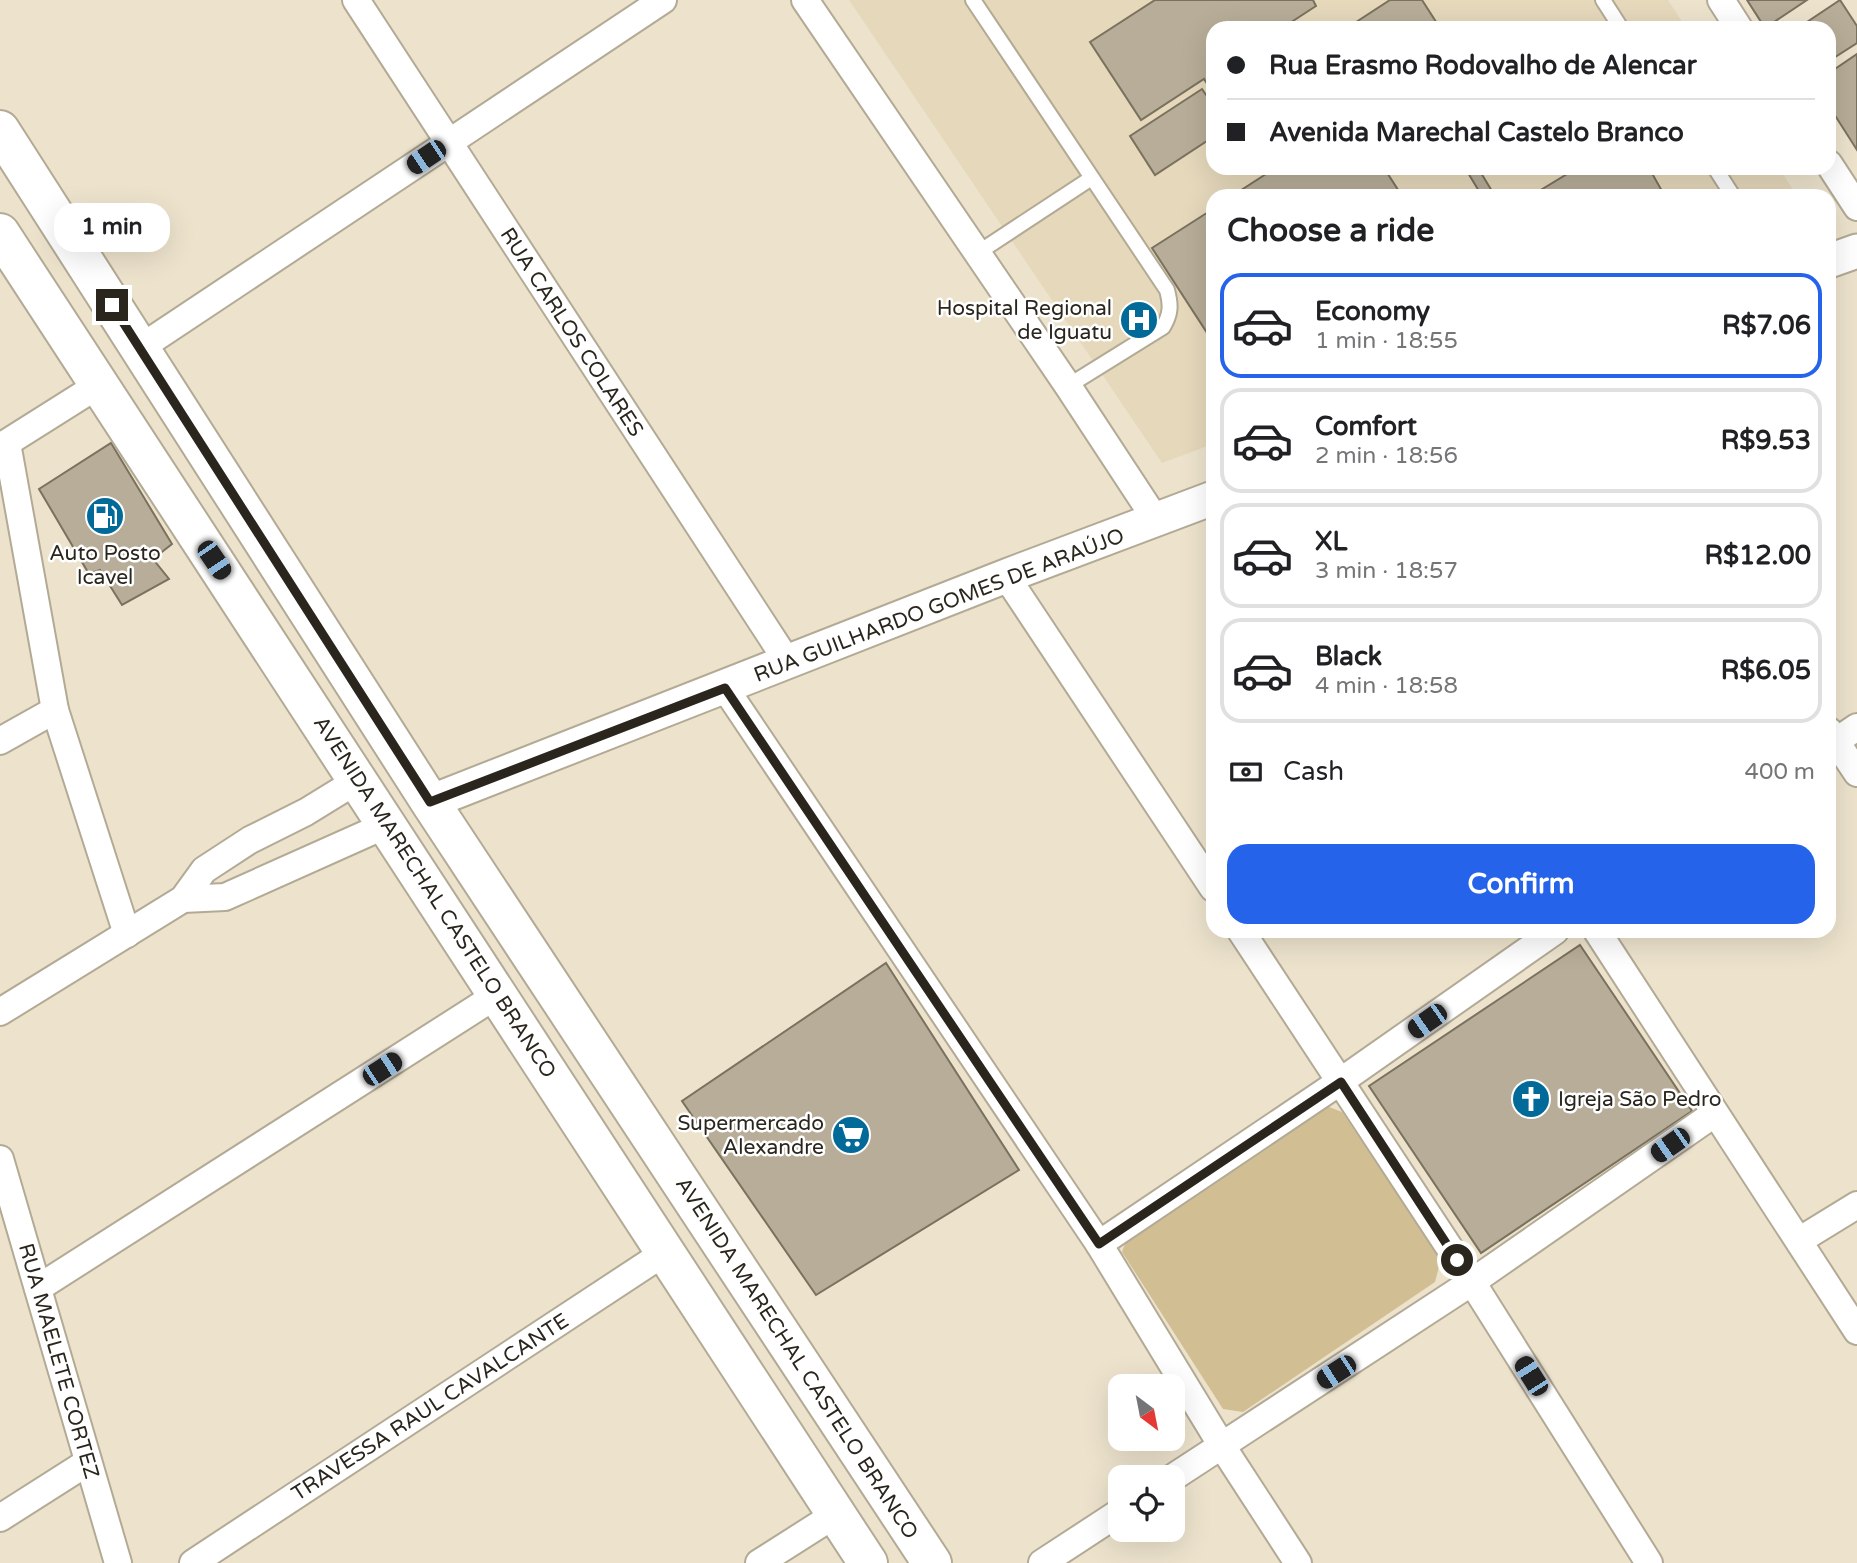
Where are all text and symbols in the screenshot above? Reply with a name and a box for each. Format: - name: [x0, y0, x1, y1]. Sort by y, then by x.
- text: Rua Erasmo Rodovalho de Alencar: [1269, 50, 1697, 81]
- text: Avenida Marechal Castelo Branco: [1269, 117, 1684, 148]
- car: [403, 137, 450, 177]
- callout: 1 min: [54, 204, 170, 252]
- text: Choose a ride: [1227, 212, 1434, 250]
- text: 1 min: [81, 213, 143, 241]
- street label: RUA CARLOS COLARES: [495, 223, 649, 442]
- route end: [96, 289, 128, 321]
- icon: car: [1231, 294, 1294, 357]
- place label: Hospital Regional de Iguatu: [937, 296, 1112, 345]
- text: Economy: [1315, 296, 1430, 327]
- hospital icon: Hospital Regional de Iguatu: [1118, 299, 1160, 341]
- text: R$7.06: [1722, 310, 1811, 341]
- text: 1 min · 18:55: [1315, 327, 1458, 355]
- icon: car: [1231, 409, 1294, 472]
- text: Comfort: [1315, 411, 1417, 442]
- text: R$9.53: [1721, 425, 1811, 456]
- text: 2 min · 18:56: [1315, 442, 1458, 470]
- fuel station icon: Auto Posto Icavel: [84, 495, 126, 537]
- street label: RUA GUILHARDO GOMES DE ARAÚJO: [751, 523, 1128, 688]
- icon: car: [1231, 524, 1294, 587]
- text: XL: [1315, 526, 1347, 557]
- car: [194, 537, 235, 583]
- text: R$12.00: [1704, 540, 1811, 571]
- place label: Auto Posto Icavel: [49, 541, 161, 590]
- text: 3 min · 18:57: [1315, 557, 1458, 585]
- icon: car: [1231, 639, 1294, 702]
- text: Black: [1315, 641, 1382, 672]
- text: R$6.05: [1721, 655, 1811, 686]
- text: 4 min · 18:58: [1315, 672, 1458, 700]
- street label: AVENIDA MARECHAL CASTELO BRANCO: [308, 712, 561, 1083]
- icon: cash: [1227, 753, 1265, 791]
- text: Cash: [1283, 756, 1344, 787]
- text: 400 m: [1745, 758, 1815, 786]
- button: Confirm: [1227, 844, 1815, 924]
- car: [1404, 1000, 1451, 1042]
- car: [359, 1049, 406, 1089]
- church icon: Igreja São Pedro: [1510, 1078, 1552, 1120]
- place label: Igreja São Pedro: [1558, 1087, 1722, 1112]
- place label: Supermercado Alexandre: [677, 1111, 824, 1160]
- supermarket icon: Supermercado Alexandre: [830, 1114, 872, 1156]
- car: [1647, 1124, 1694, 1166]
- street label: AVENIDA MARECHAL CASTELO BRANCO: [670, 1173, 923, 1544]
- street label: RUA MAELETE CORTEZ: [13, 1240, 104, 1482]
- route start: [1441, 1244, 1473, 1276]
- street label: TRAVESSA RAUL CAVALCANTE: [287, 1308, 573, 1506]
- car: [1313, 1352, 1360, 1392]
- car: [1511, 1353, 1552, 1399]
- north arrow: [1108, 1374, 1185, 1451]
- map controls: [1108, 1374, 1185, 1542]
- button: locate: [1108, 1465, 1185, 1542]

